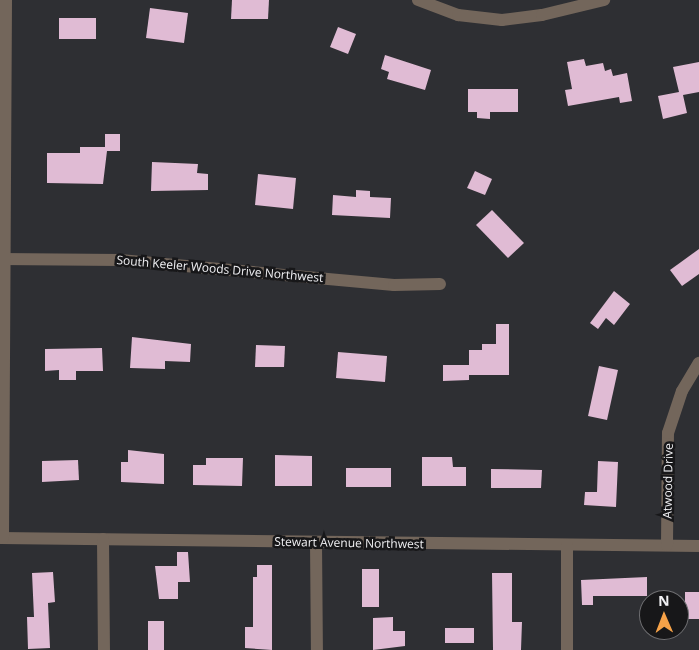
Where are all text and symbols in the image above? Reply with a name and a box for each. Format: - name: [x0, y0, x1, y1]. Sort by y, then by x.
- street label: South Keeler Woods Drive Northwest: [116, 253, 324, 285]
- street label: Atwood Drive: [660, 443, 676, 519]
- street label: Stewart Avenue Northwest: [274, 534, 424, 552]
- north arrow: [639, 590, 689, 640]
- text: N: [658, 591, 670, 610]

